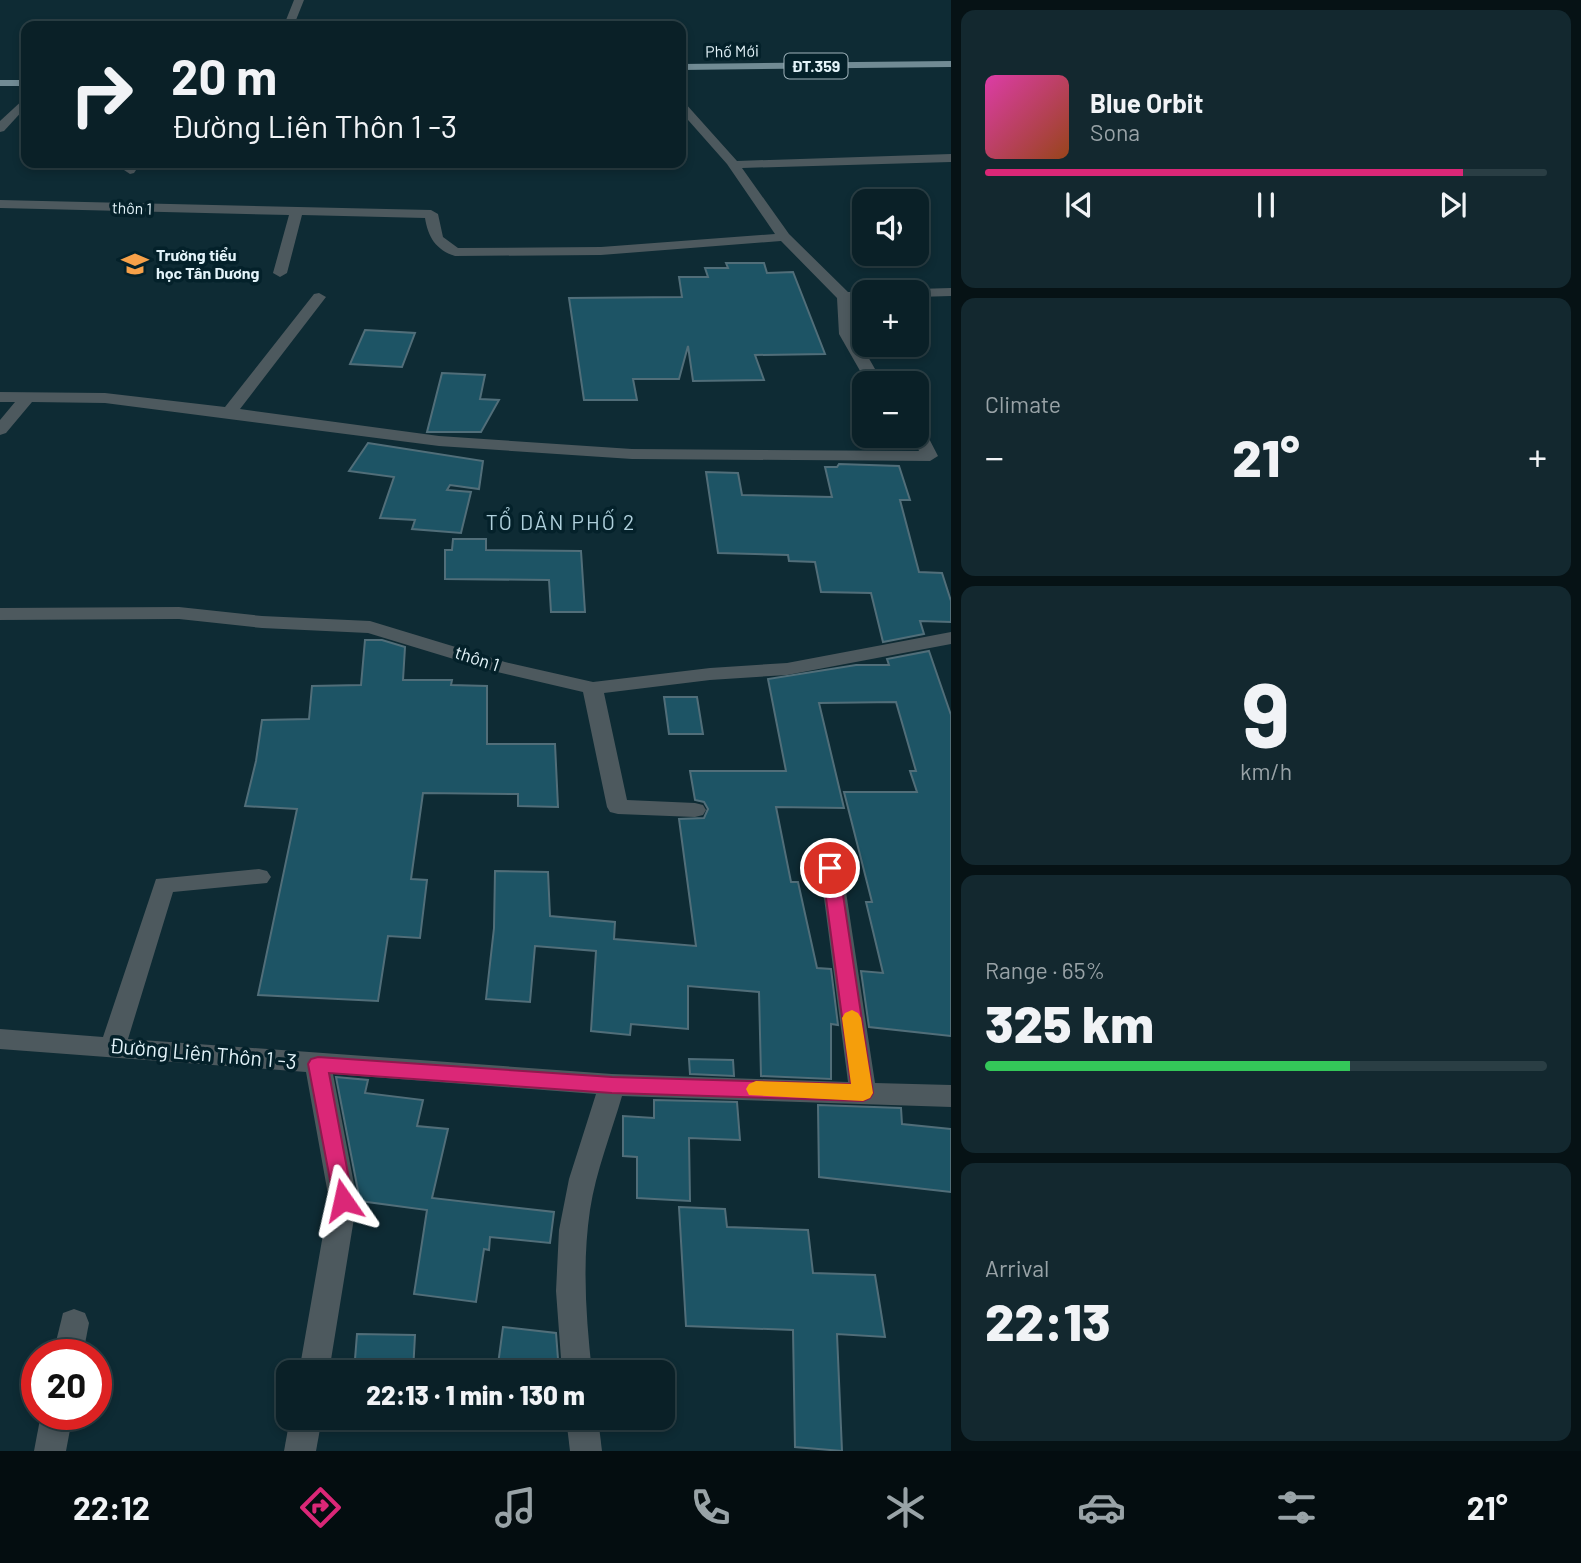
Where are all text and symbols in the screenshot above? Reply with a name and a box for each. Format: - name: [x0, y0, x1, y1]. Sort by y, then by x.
- street label: Phố Mới: [705, 41, 759, 60]
- text: 20 m: [171, 46, 277, 105]
- icon: right: [56, 49, 147, 140]
- road number: ĐT.359: [784, 54, 848, 78]
- text: Blue Orbit: [1090, 87, 1203, 118]
- text: Đường Liên Thôn 1 -3: [171, 106, 457, 144]
- text: Sona: [1090, 118, 1140, 146]
- icon: previous: [1060, 186, 1098, 224]
- icon: pause: [1247, 186, 1285, 224]
- icon: next: [1434, 186, 1472, 224]
- map controls: [852, 189, 929, 448]
- button: sound: [852, 189, 929, 266]
- street label: thôn 1: [112, 197, 153, 218]
- place label: Trường tiểu học Tân Dương: [156, 245, 260, 282]
- school or university icon: Trường tiểu học Tân Dương: [120, 249, 150, 279]
- button: +: [852, 280, 929, 357]
- button: −: [852, 371, 929, 448]
- text: Climate: [985, 390, 1061, 418]
- text: 21°: [1232, 425, 1300, 487]
- text: −: [985, 433, 1004, 479]
- text: +: [1528, 433, 1547, 479]
- district label: TỔ DÂN PHỐ 2: [486, 507, 636, 534]
- street label: thôn 1: [452, 641, 502, 676]
- text: 9: [1242, 657, 1290, 766]
- text: km/h: [1240, 757, 1292, 785]
- pin: [800, 838, 860, 898]
- icon: arrive: [811, 849, 849, 887]
- text: Range · 65%: [985, 956, 1105, 984]
- text: 325 km: [985, 991, 1154, 1053]
- street label: Đường Liên Thôn 1 -3: [108, 1032, 298, 1073]
- position arrow: [306, 1163, 380, 1237]
- text: Arrival: [985, 1254, 1049, 1282]
- text: 22:13: [985, 1289, 1110, 1351]
- speed limit sign: 20: [21, 1339, 112, 1430]
- text: 22:13 · 1 min · 130 m: [366, 1379, 585, 1410]
- icon: directions: [296, 1483, 345, 1532]
- icon: music: [491, 1483, 540, 1532]
- icon: phone: [686, 1483, 735, 1532]
- icon: climate: [881, 1483, 930, 1532]
- icon: car: [1077, 1483, 1126, 1532]
- icon: filters: [1272, 1483, 1321, 1532]
- text: 22:12: [73, 1488, 150, 1526]
- text: 21°: [1467, 1488, 1508, 1526]

